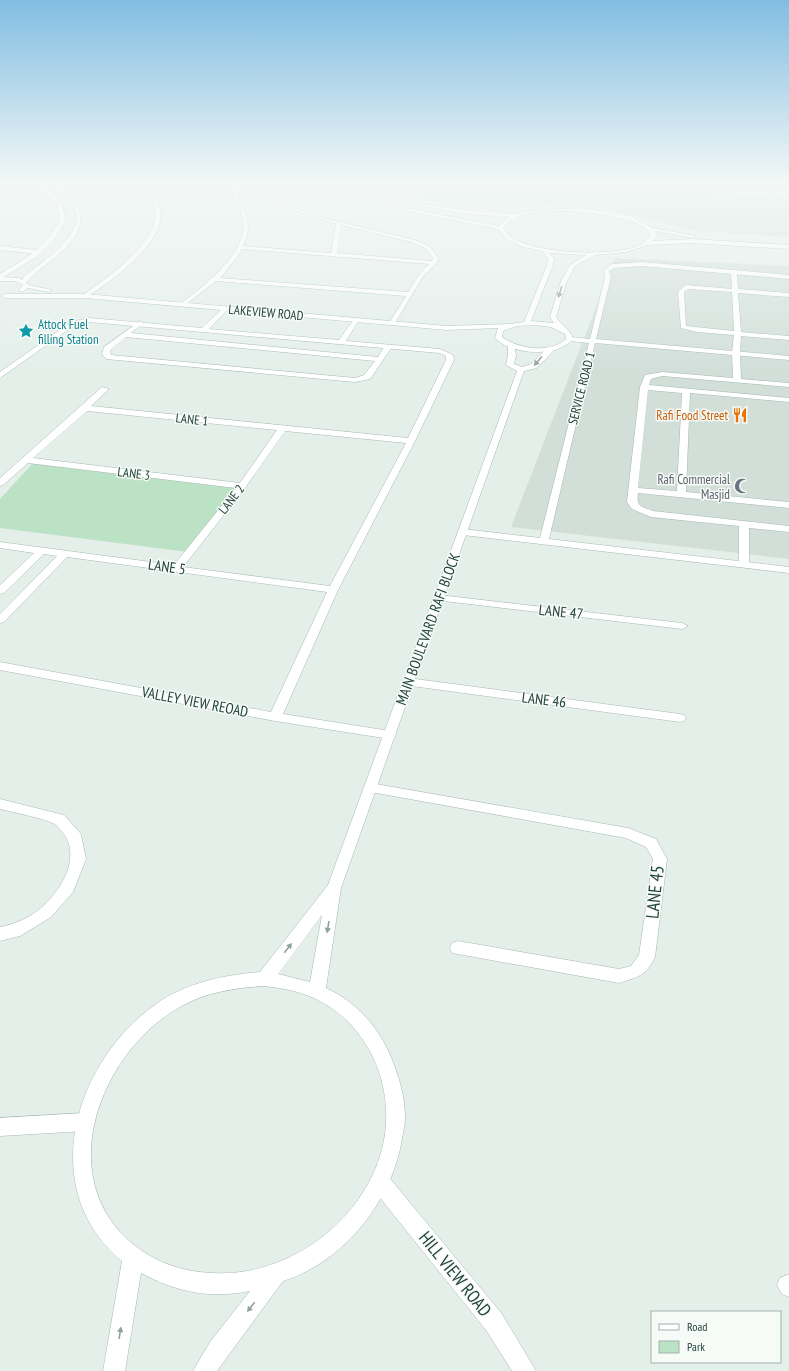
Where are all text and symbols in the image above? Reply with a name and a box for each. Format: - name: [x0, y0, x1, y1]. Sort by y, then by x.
- one-way arrow: [557, 286, 563, 298]
- street label: LAKEVIEW ROAD: [228, 301, 304, 324]
- place label: Attock Fuel filling Station: [38, 316, 99, 348]
- place icon: Attock Fuel filling Station: [17, 322, 35, 340]
- street label: SERVICE ROAD 1: [564, 350, 599, 426]
- one-way arrow: [534, 356, 543, 367]
- restaurant icon: Rafi Food Street: [731, 406, 749, 424]
- place label: Rafi Food Street: [656, 407, 728, 424]
- street label: LANE 1: [175, 409, 209, 430]
- street label: LANE 3: [117, 463, 151, 484]
- place label: Rafi Commercial Masjid: [657, 471, 730, 503]
- mosque icon: Rafi Commercial Masjid: [733, 477, 751, 495]
- street label: LANE 2: [215, 481, 248, 517]
- street label: MAIN BOULEVARD RAFI BLOCK: [391, 550, 464, 708]
- street label: LANE 5: [147, 554, 187, 579]
- street label: LANE 47: [538, 600, 584, 623]
- street label: VALLEY VIEW REOAD: [139, 682, 250, 721]
- street label: LANE 46: [521, 687, 568, 712]
- street label: LANE 45: [640, 864, 669, 920]
- one-way arrow: [325, 921, 331, 933]
- one-way arrow: [283, 943, 292, 954]
- street label: HILL VIEW ROAD: [414, 1226, 497, 1321]
- one-way arrow: [246, 1302, 255, 1313]
- legend: [651, 1311, 781, 1363]
- text: Road: [687, 1319, 707, 1334]
- one-way arrow: [117, 1326, 123, 1339]
- text: Park: [687, 1339, 705, 1354]

